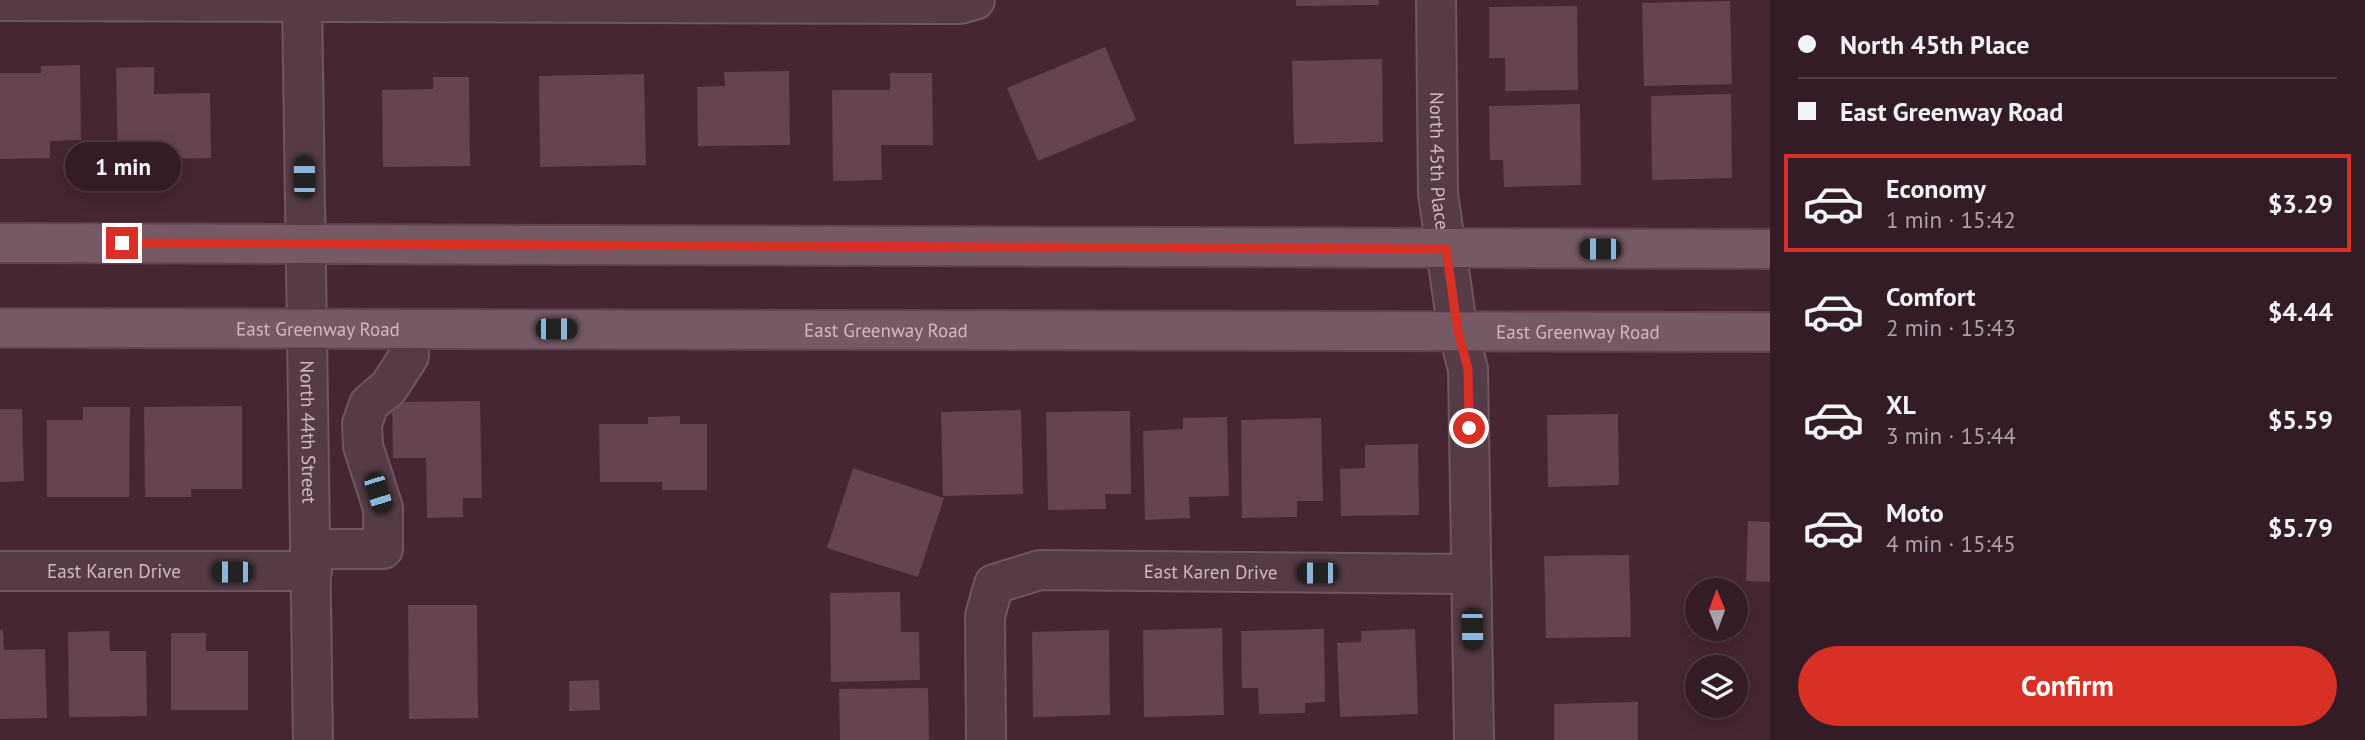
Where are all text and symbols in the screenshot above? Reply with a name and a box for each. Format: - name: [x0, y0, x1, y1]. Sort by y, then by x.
- text: North 45th Place: [1840, 28, 2030, 61]
- street label: North 45th Place: [1425, 92, 1455, 231]
- text: East Greenway Road: [1840, 95, 2063, 128]
- callout: 1 min: [64, 142, 180, 190]
- text: 1 min: [95, 152, 151, 181]
- car: [294, 156, 315, 198]
- icon: car: [1802, 172, 1865, 235]
- text: Economy: [1886, 172, 1986, 205]
- text: $3.29: [2268, 187, 2333, 220]
- text: 1 min · 15:42: [1886, 205, 2016, 234]
- route end: [106, 227, 138, 259]
- car: [1580, 239, 1622, 260]
- icon: car: [1802, 280, 1865, 343]
- text: Comfort: [1886, 280, 1976, 313]
- text: $4.44: [2268, 295, 2333, 328]
- text: 2 min · 15:43: [1886, 313, 2016, 342]
- street label: East Greenway Road: [236, 317, 400, 341]
- street label: East Greenway Road: [804, 318, 968, 342]
- car: [536, 319, 578, 340]
- street label: East Greenway Road: [1496, 319, 1660, 344]
- street label: North 44th Street: [295, 360, 321, 504]
- icon: car: [1802, 388, 1865, 451]
- text: XL: [1886, 388, 1916, 421]
- text: $5.59: [2268, 403, 2333, 436]
- route start: [1453, 412, 1485, 444]
- text: 3 min · 15:44: [1886, 421, 2016, 450]
- car: [362, 470, 395, 516]
- icon: car: [1802, 496, 1865, 559]
- text: Moto: [1886, 496, 1944, 529]
- text: $5.79: [2268, 511, 2333, 544]
- text: 4 min · 15:45: [1886, 529, 2016, 558]
- street label: East Karen Drive: [47, 559, 181, 583]
- street label: East Karen Drive: [1144, 559, 1278, 584]
- car: [212, 562, 254, 583]
- car: [1297, 563, 1339, 584]
- north arrow: [1685, 578, 1748, 640]
- map controls: [1685, 578, 1748, 718]
- car: [1462, 608, 1483, 650]
- button: Confirm: [1798, 646, 2337, 726]
- button: layers: [1685, 655, 1748, 718]

